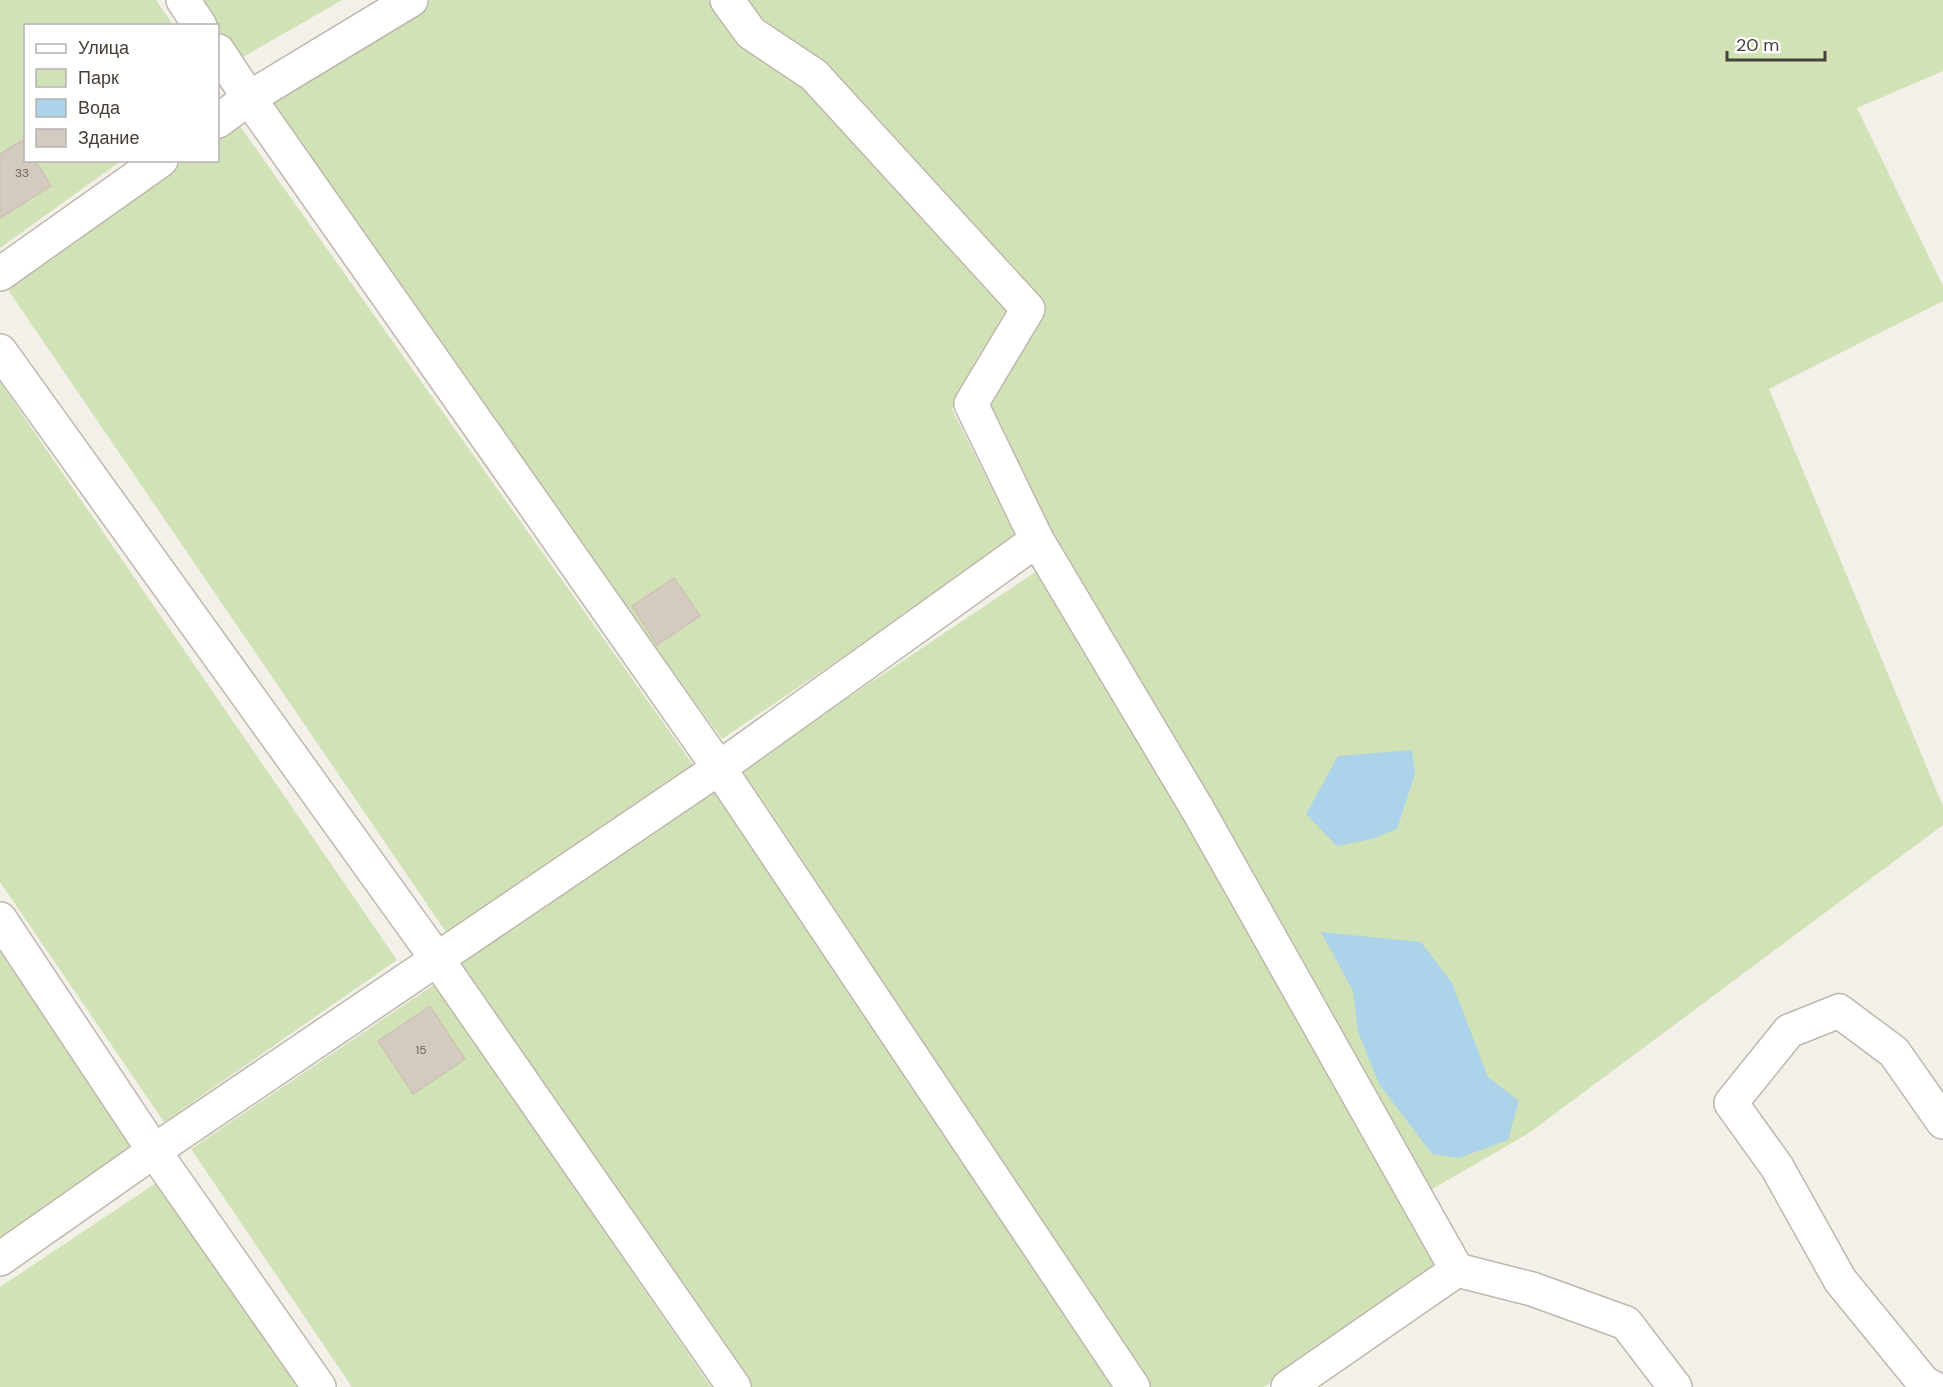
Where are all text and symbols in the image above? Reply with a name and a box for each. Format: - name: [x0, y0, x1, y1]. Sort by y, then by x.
- legend: [24, 24, 219, 162]
- scale bar: [1727, 24, 1824, 62]
- text: 20 m: [1736, 33, 1779, 57]
- text: Улица: [78, 36, 130, 60]
- text: Парк: [78, 66, 119, 90]
- text: Вода: [78, 96, 121, 120]
- text: Здание: [78, 126, 139, 150]
- house number: 33: [15, 165, 29, 181]
- house number: 15: [415, 1042, 427, 1058]

